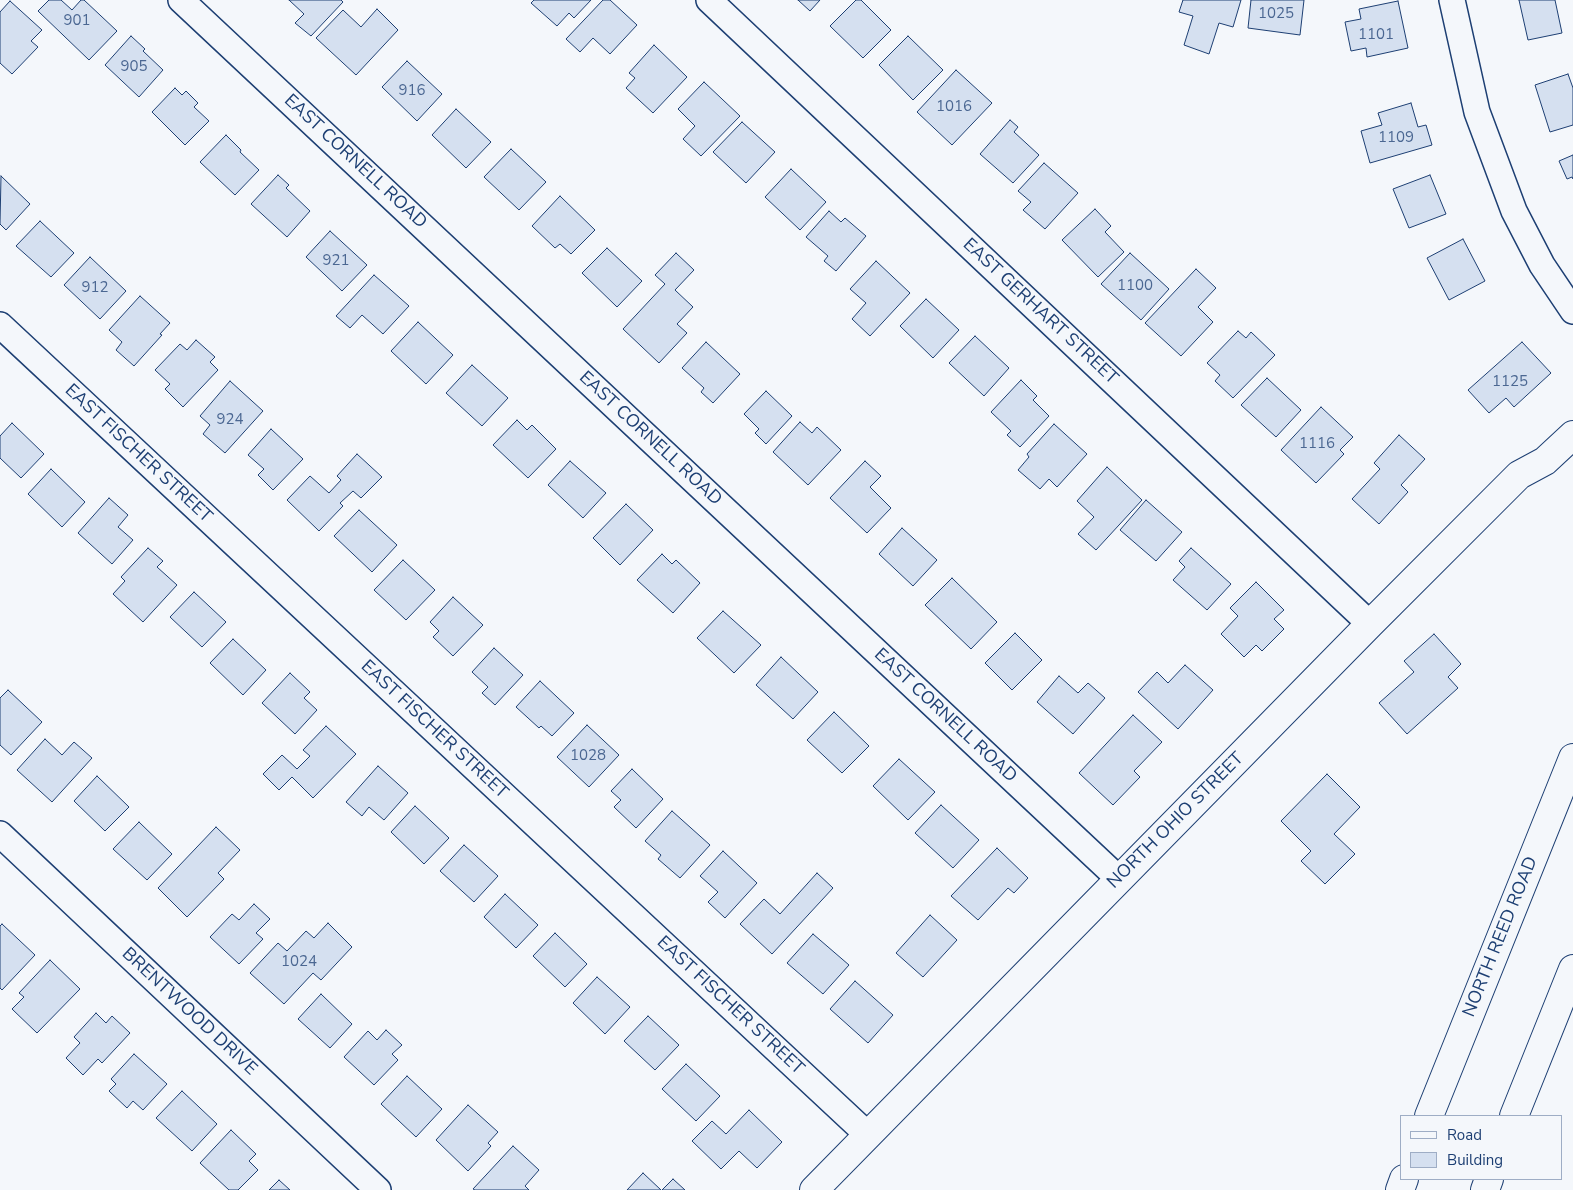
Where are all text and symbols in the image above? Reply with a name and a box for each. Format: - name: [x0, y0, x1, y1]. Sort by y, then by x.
- house number: 1025: [1258, 5, 1294, 23]
- house number: 901: [64, 12, 90, 30]
- house number: 1101: [1358, 26, 1394, 44]
- house number: 905: [121, 58, 147, 76]
- house number: 916: [399, 82, 425, 100]
- street label: EAST CORNELL ROAD: [279, 90, 431, 234]
- house number: 1016: [936, 98, 972, 116]
- house number: 1109: [1378, 129, 1414, 147]
- street label: EAST GERHART STREET: [958, 234, 1122, 390]
- house number: 921: [323, 252, 349, 270]
- house number: 1100: [1117, 277, 1153, 295]
- house number: 912: [82, 279, 108, 297]
- street label: EAST CORNELL ROAD: [574, 367, 726, 511]
- house number: 1125: [1492, 373, 1528, 391]
- street label: EAST FISCHER STREET: [60, 380, 216, 528]
- house number: 924: [217, 411, 243, 429]
- house number: 1116: [1299, 435, 1335, 453]
- street label: EAST CORNELL ROAD: [869, 644, 1021, 788]
- street label: EAST FISCHER STREET: [356, 656, 512, 804]
- house number: 1028: [570, 747, 606, 765]
- street label: NORTH OHIO STREET: [1103, 748, 1249, 894]
- street label: NORTH REED ROAD: [1459, 854, 1543, 1020]
- street label: EAST FISCHER STREET: [652, 932, 808, 1080]
- street label: BRENTWOOD DRIVE: [117, 944, 261, 1080]
- house number: 1024: [281, 953, 317, 971]
- legend: [1400, 1115, 1563, 1180]
- text: Road: [1447, 1125, 1482, 1145]
- text: Building: [1447, 1150, 1503, 1170]

